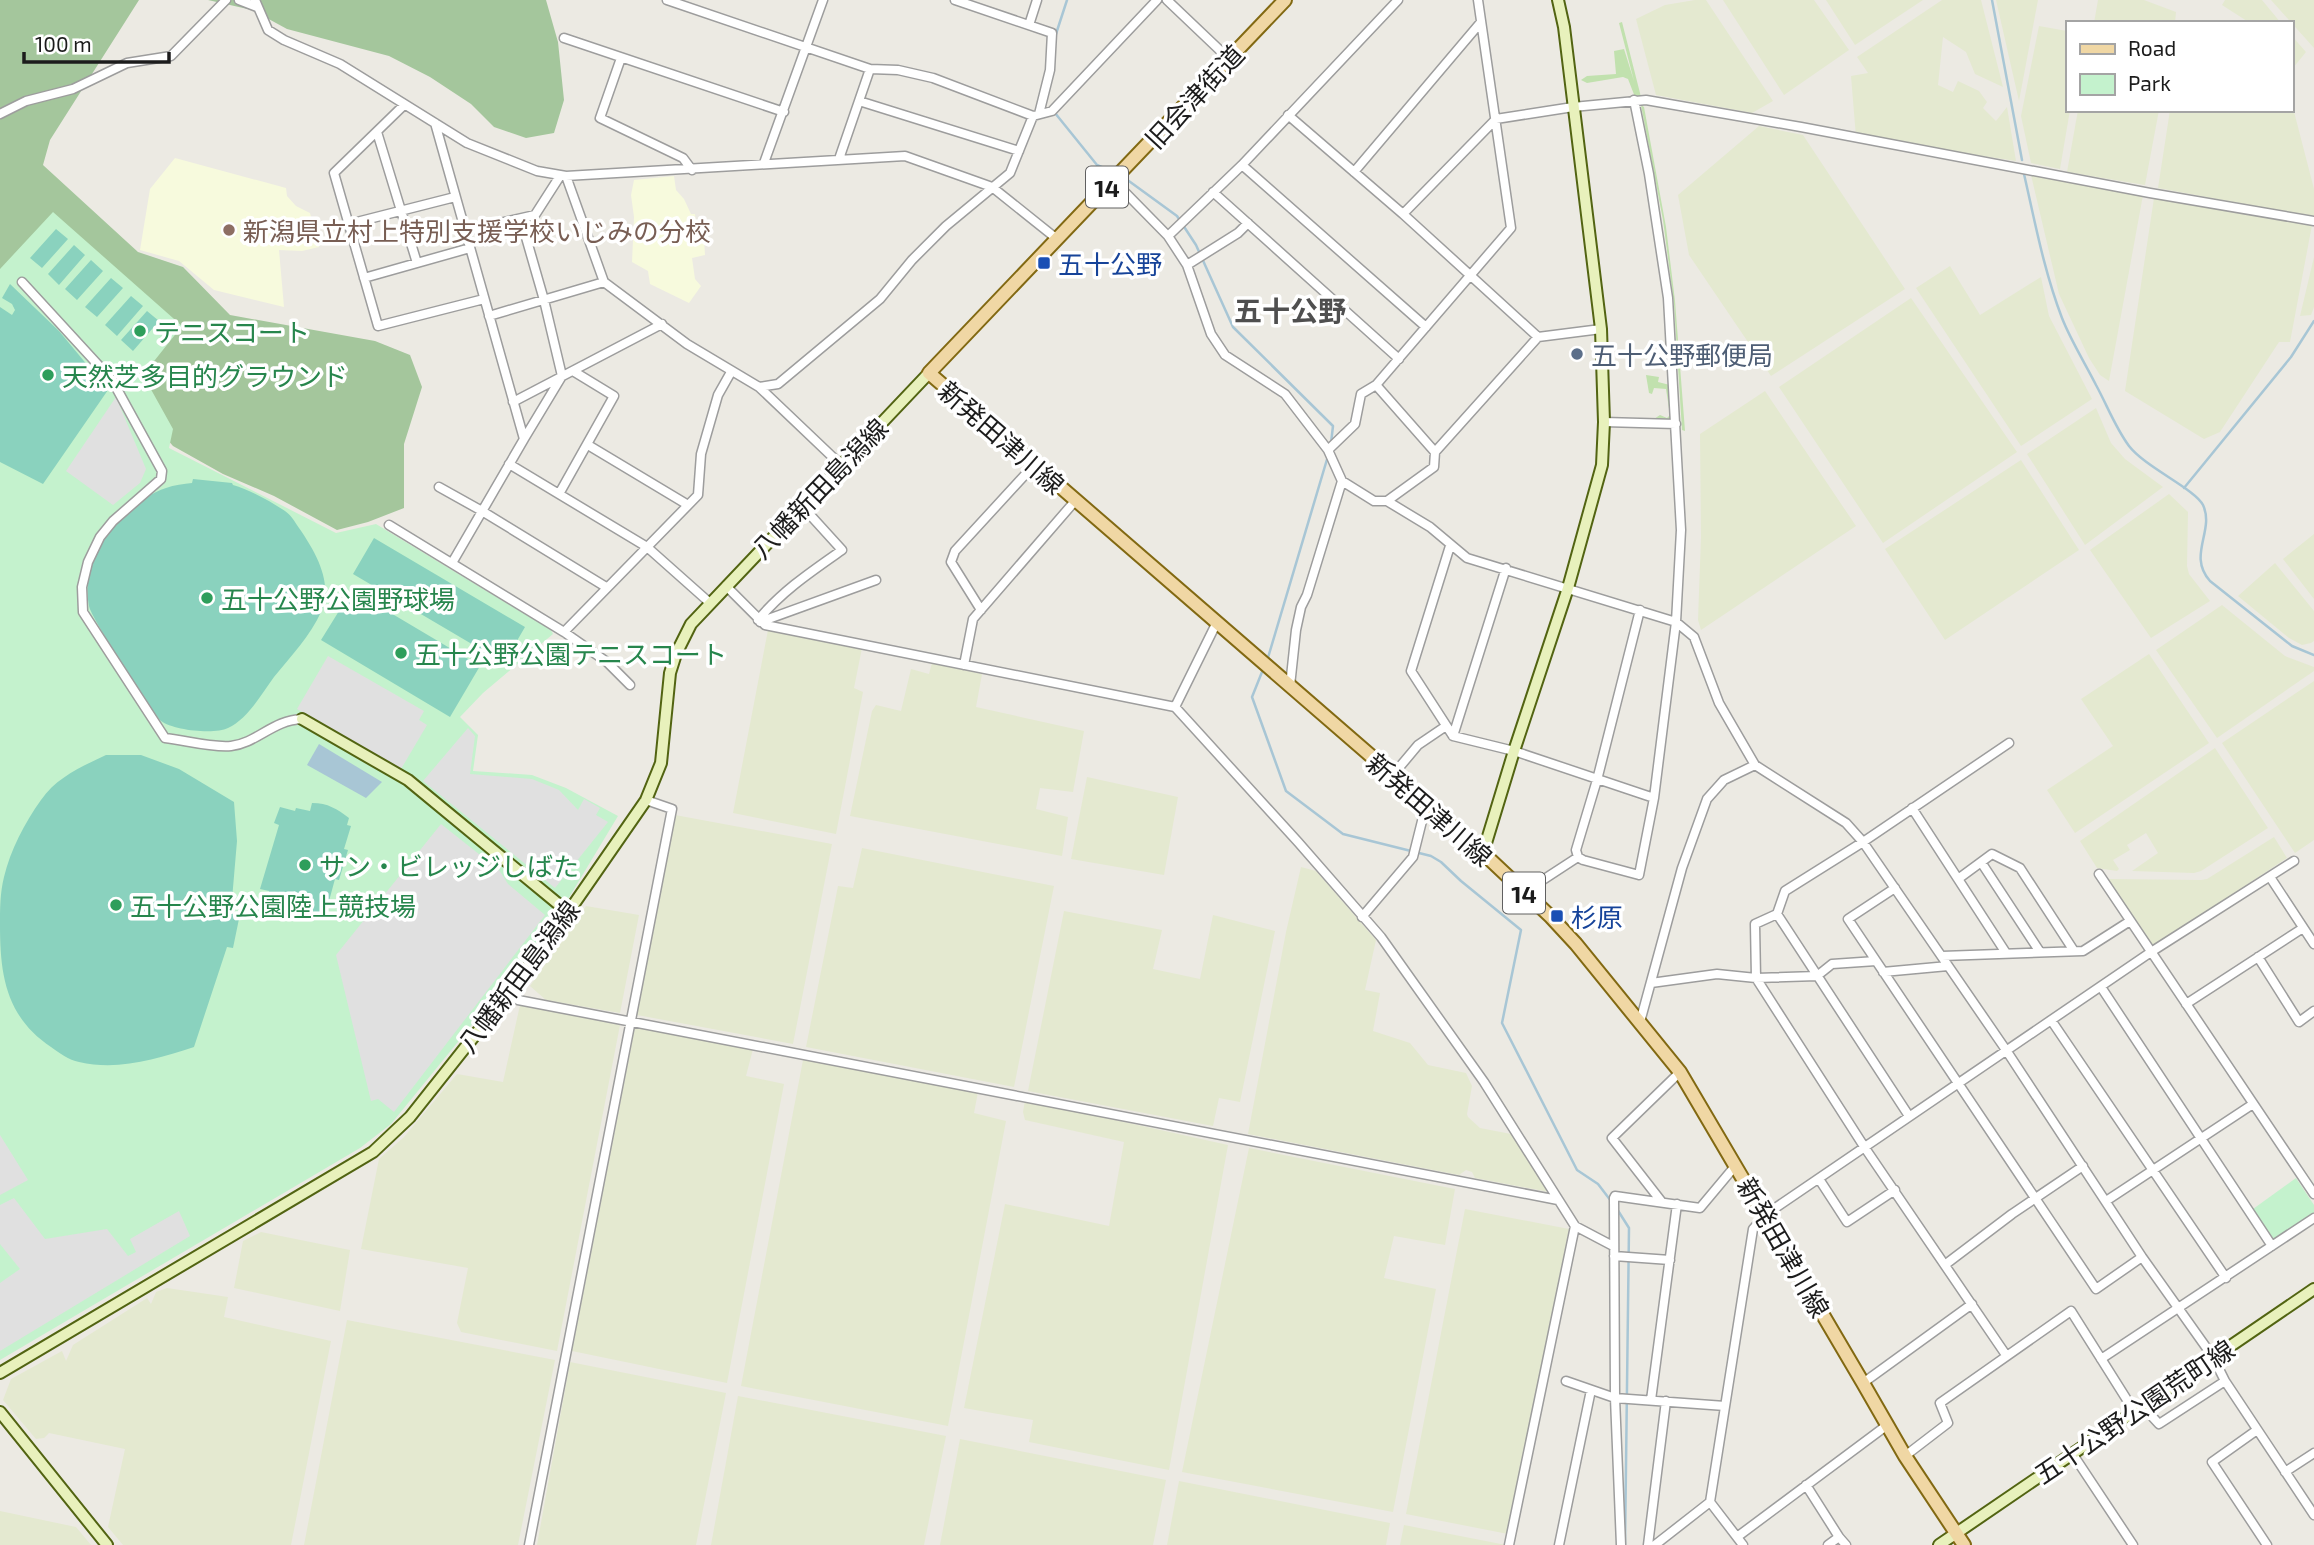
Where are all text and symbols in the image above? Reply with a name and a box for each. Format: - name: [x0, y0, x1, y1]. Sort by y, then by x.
- scale bar: [24, 21, 170, 65]
- legend: [2066, 21, 2293, 112]
- text: 100 m: [35, 31, 92, 56]
- text: Road: [2128, 35, 2176, 60]
- street label: 旧会津街道: [1138, 38, 1250, 154]
- text: Park: [2128, 70, 2171, 95]
- road number: 14: [1086, 167, 1128, 208]
- place label: 新潟県立村上特別支援学校いじみの分校: [243, 215, 711, 246]
- marker: 新潟県立村上特別支援学校いじみの分校: [221, 222, 237, 238]
- place label: 五十公野: [1058, 248, 1162, 279]
- marker: 五十公野: [1036, 255, 1052, 271]
- district label: 五十公野: [1234, 293, 1346, 327]
- place label: テニスコート: [154, 316, 310, 347]
- marker: テニスコート: [132, 323, 148, 339]
- place label: 五十公野郵便局: [1591, 339, 1773, 370]
- marker: 五十公野郵便局: [1569, 346, 1585, 362]
- place label: 天然芝多目的グラウンド: [62, 360, 348, 391]
- marker: 天然芝多目的グラウンド: [40, 367, 56, 383]
- street label: 新発田津川線: [933, 374, 1071, 500]
- street label: 八幡新田島潟線: [745, 412, 893, 564]
- place label: 五十公野公園野球場: [221, 583, 455, 614]
- marker: 五十公野公園野球場: [199, 590, 215, 606]
- place label: 五十公野公園テニスコート: [415, 638, 727, 669]
- marker: 五十公野公園テニスコート: [393, 645, 409, 661]
- street label: 新発田津川線: [1361, 746, 1499, 872]
- place label: サン・ビレッジしばた: [319, 850, 579, 881]
- marker: サン・ビレッジしばた: [297, 857, 313, 873]
- road number: 14: [1503, 872, 1545, 914]
- place label: 五十公野公園陸上競技場: [130, 890, 416, 921]
- street label: 八幡新田島潟線: [451, 894, 585, 1058]
- marker: 五十公野公園陸上競技場: [108, 897, 124, 913]
- place label: 杉原: [1571, 901, 1623, 932]
- marker: 杉原: [1549, 908, 1565, 924]
- street label: 新発田津川線: [1732, 1172, 1836, 1322]
- street label: 五十公野公園荒町線: [2028, 1333, 2240, 1489]

